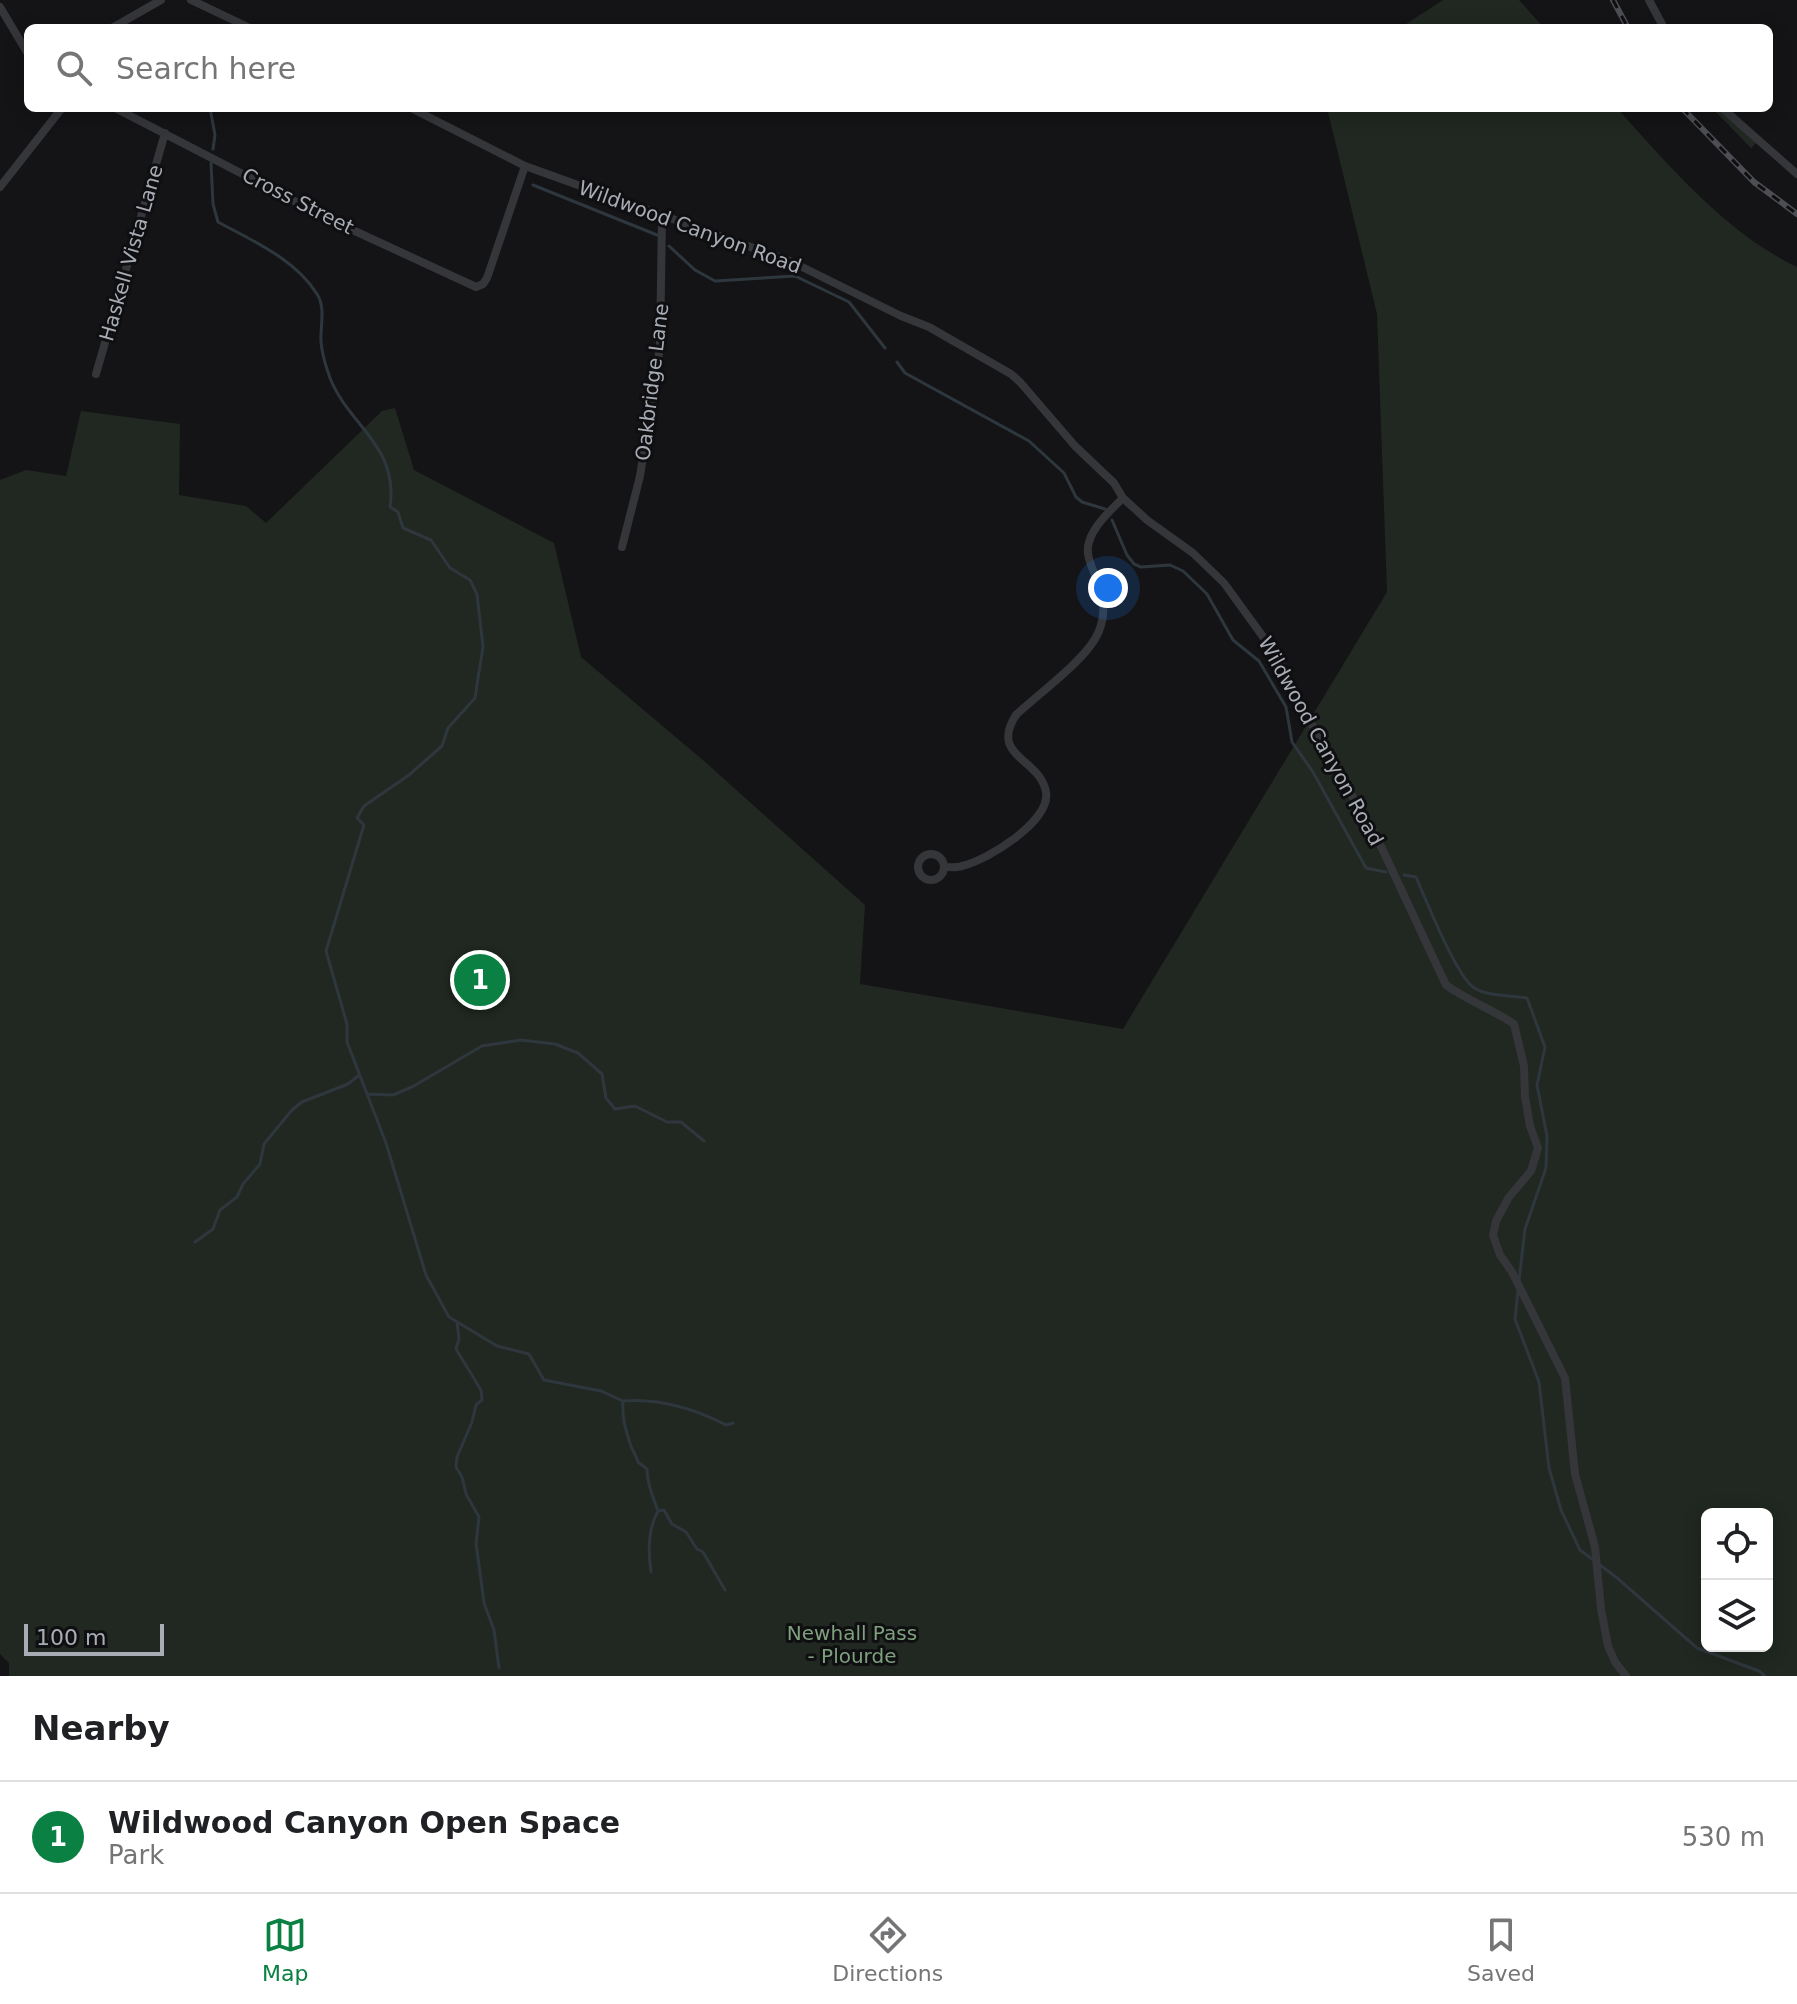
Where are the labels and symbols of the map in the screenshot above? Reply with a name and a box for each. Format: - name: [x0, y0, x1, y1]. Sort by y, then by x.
- street label: Haskell Vista Lane: [94, 162, 168, 344]
- street label: Cross Street: [238, 163, 358, 239]
- street label: Wildwood Canyon Road: [575, 175, 805, 279]
- street label: Oakbridge Lane: [630, 302, 674, 462]
- your location: [1088, 568, 1128, 608]
- street label: Wildwood Canyon Road: [1253, 632, 1389, 850]
- pin: 1: [454, 950, 506, 1010]
- scale bar: [24, 1620, 164, 1656]
- park label: Newhall Pass - Plourde: [787, 1621, 917, 1668]

